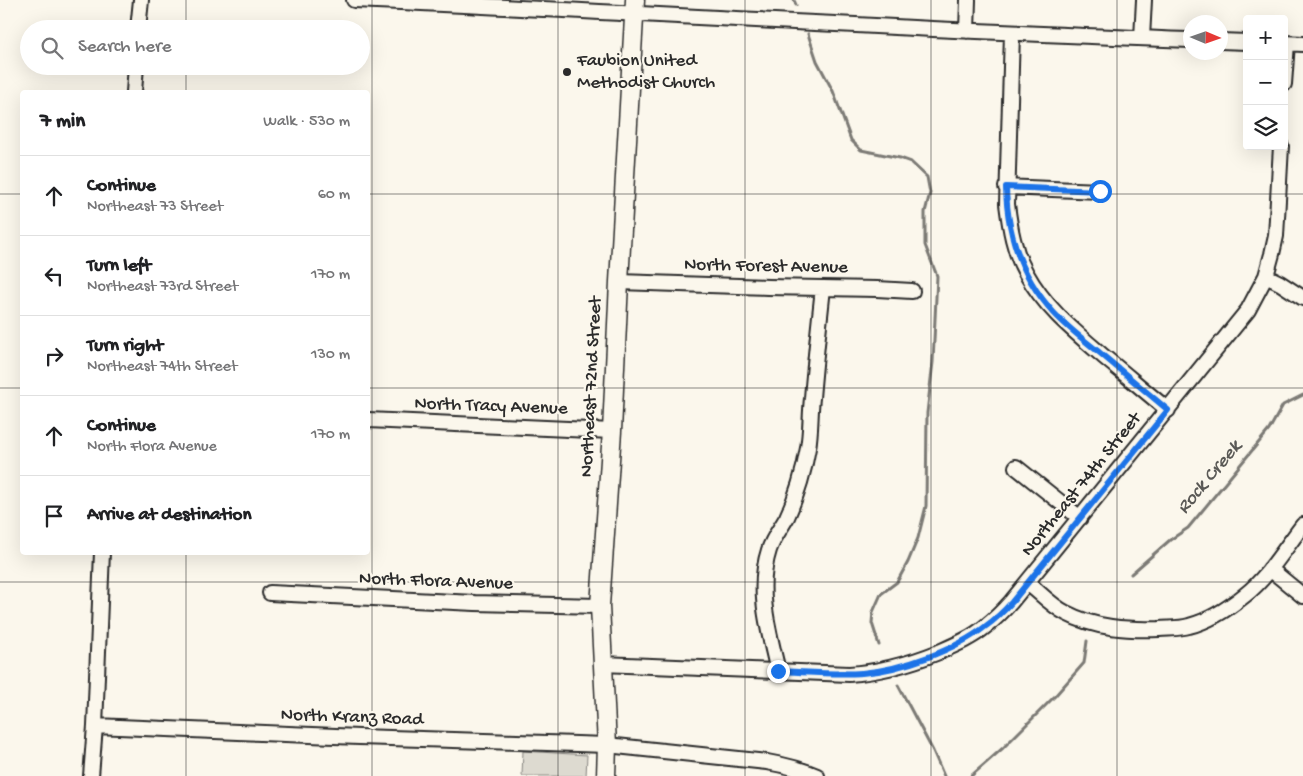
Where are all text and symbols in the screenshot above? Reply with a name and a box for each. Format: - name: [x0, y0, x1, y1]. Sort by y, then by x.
- north arrow: [1183, 15, 1228, 60]
- map controls: [1243, 15, 1288, 150]
- button: +: [1243, 15, 1288, 60]
- search box: [20, 20, 370, 75]
- icon: search: [38, 34, 66, 62]
- text: Search here: [78, 36, 172, 59]
- place label: Faubion United Methodist Church: [576, 50, 715, 95]
- button: −: [1243, 60, 1288, 105]
- marker: Faubion United Methodist Church: [561, 66, 573, 78]
- button: layers: [1243, 105, 1288, 150]
- text: 7 min: [40, 110, 85, 135]
- text: Walk · 530 m: [263, 113, 350, 132]
- text: Continue: [87, 175, 156, 198]
- route start: [1089, 180, 1112, 203]
- icon: ahead: [40, 182, 68, 210]
- text: 60 m: [318, 186, 350, 205]
- text: Northeast 73 Street: [87, 198, 223, 217]
- street label: North Forest Avenue: [684, 254, 848, 280]
- text: Turn left: [87, 255, 151, 278]
- icon: left: [40, 262, 68, 290]
- text: 170 m: [311, 266, 350, 285]
- text: Northeast 73rd Street: [87, 278, 238, 297]
- street label: Northeast 72nd Street: [576, 294, 608, 478]
- text: Turn right: [87, 335, 163, 358]
- icon: right: [40, 342, 68, 370]
- text: 130 m: [311, 346, 350, 365]
- text: Northeast 74th Street: [87, 358, 237, 377]
- street label: North Tracy Avenue: [414, 393, 568, 421]
- street label: Northeast 74th Street: [1017, 407, 1149, 562]
- text: Continue: [87, 415, 156, 438]
- icon: ahead: [40, 422, 68, 450]
- text: 170 m: [311, 426, 350, 445]
- water label: Rock Creek: [1173, 435, 1249, 519]
- text: North Flora Avenue: [87, 438, 217, 457]
- icon: arrive: [40, 502, 68, 530]
- text: Arrive at destination: [87, 504, 251, 527]
- street label: North Flora Avenue: [359, 568, 514, 596]
- route end: [767, 660, 790, 683]
- street label: North Kranz Road: [280, 704, 426, 732]

